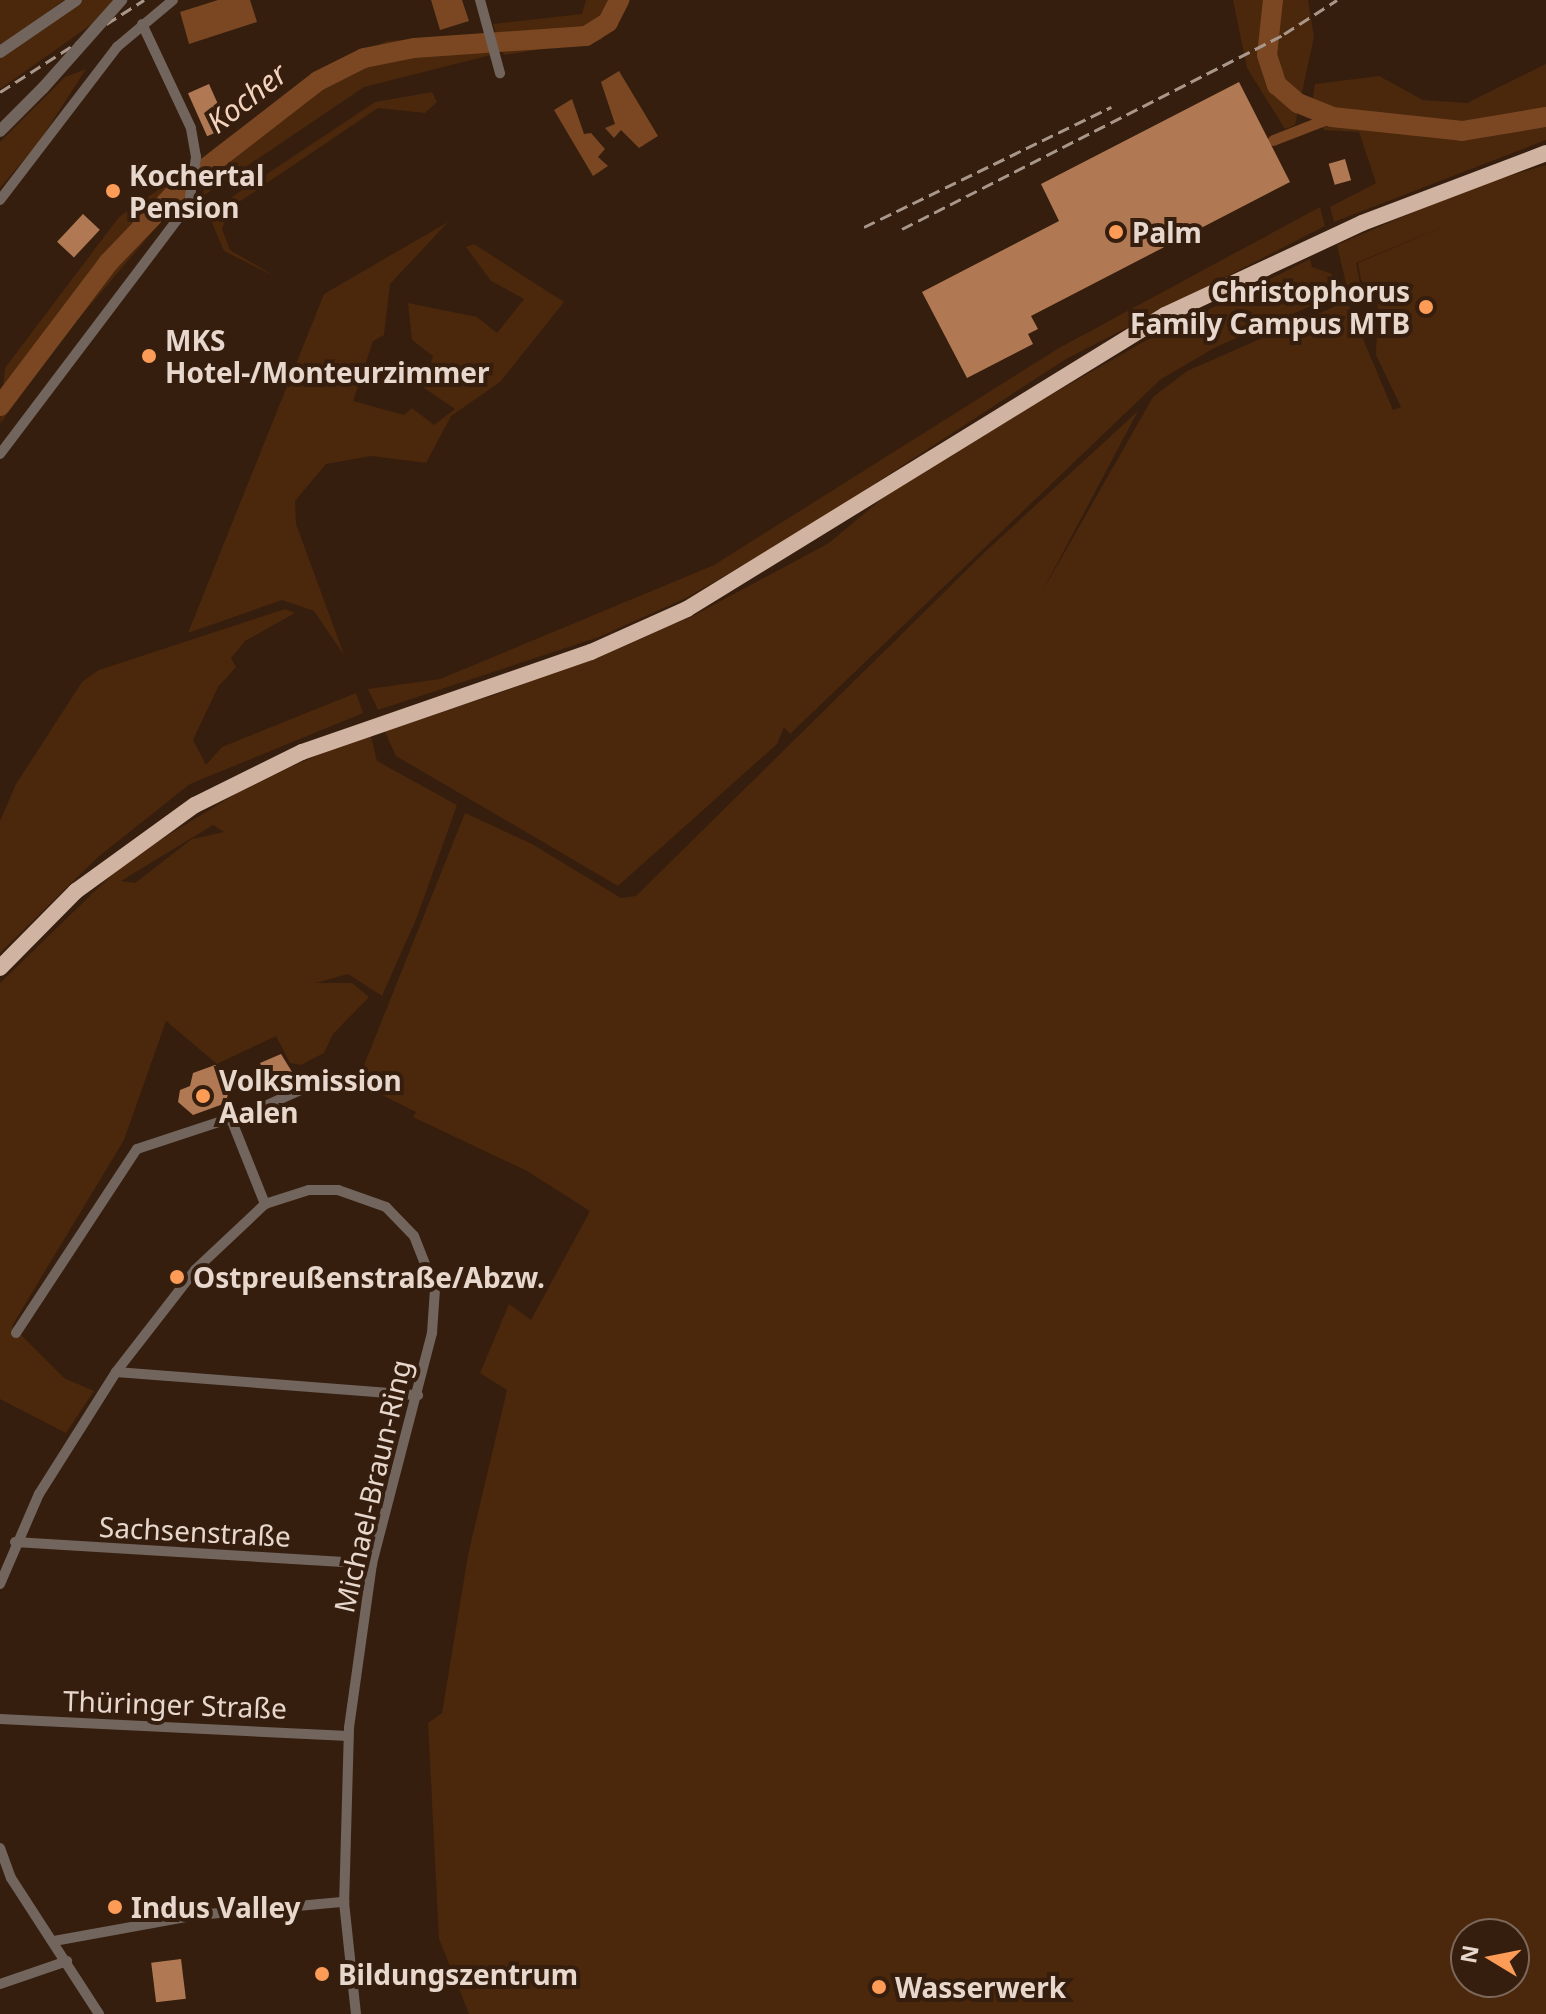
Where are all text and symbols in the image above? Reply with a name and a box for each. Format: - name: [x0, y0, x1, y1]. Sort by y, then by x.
- water label: Kocher: [200, 56, 294, 140]
- place label: Kochertal Pension: [129, 158, 264, 224]
- marker: Kochertal Pension: [104, 182, 122, 200]
- place label: Palm: [1132, 215, 1202, 249]
- marker: Palm: [1107, 223, 1125, 241]
- place label: Christophorus Family Campus MTB: [1130, 274, 1410, 340]
- marker: Christophorus Family Campus MTB: [1417, 298, 1435, 316]
- place label: MKS Hotel-/Monteurzimmer: [165, 323, 489, 389]
- marker: MKS Hotel-/Monteurzimmer: [140, 347, 158, 365]
- place label: Volksmission Aalen: [219, 1063, 402, 1129]
- marker: Volksmission Aalen: [194, 1087, 212, 1105]
- place label: Ostpreußenstraße/Abzw.: [193, 1260, 545, 1294]
- marker: Ostpreußenstraße/Abzw.: [168, 1268, 186, 1286]
- street label: Michael-Braun-Ring: [327, 1356, 417, 1616]
- street label: Sachsenstraße: [98, 1509, 292, 1553]
- street label: Thüringer Straße: [63, 1683, 287, 1725]
- place label: Indus Valley: [131, 1890, 301, 1924]
- marker: Indus Valley: [106, 1898, 124, 1916]
- north arrow: [1450, 1918, 1530, 1998]
- text: N: [1452, 1943, 1485, 1966]
- place label: Bildungszentrum: [338, 1957, 578, 1991]
- marker: Bildungszentrum: [313, 1965, 331, 1983]
- place label: Wasserwerk: [895, 1970, 1066, 2004]
- marker: Wasserwerk: [870, 1978, 888, 1996]

